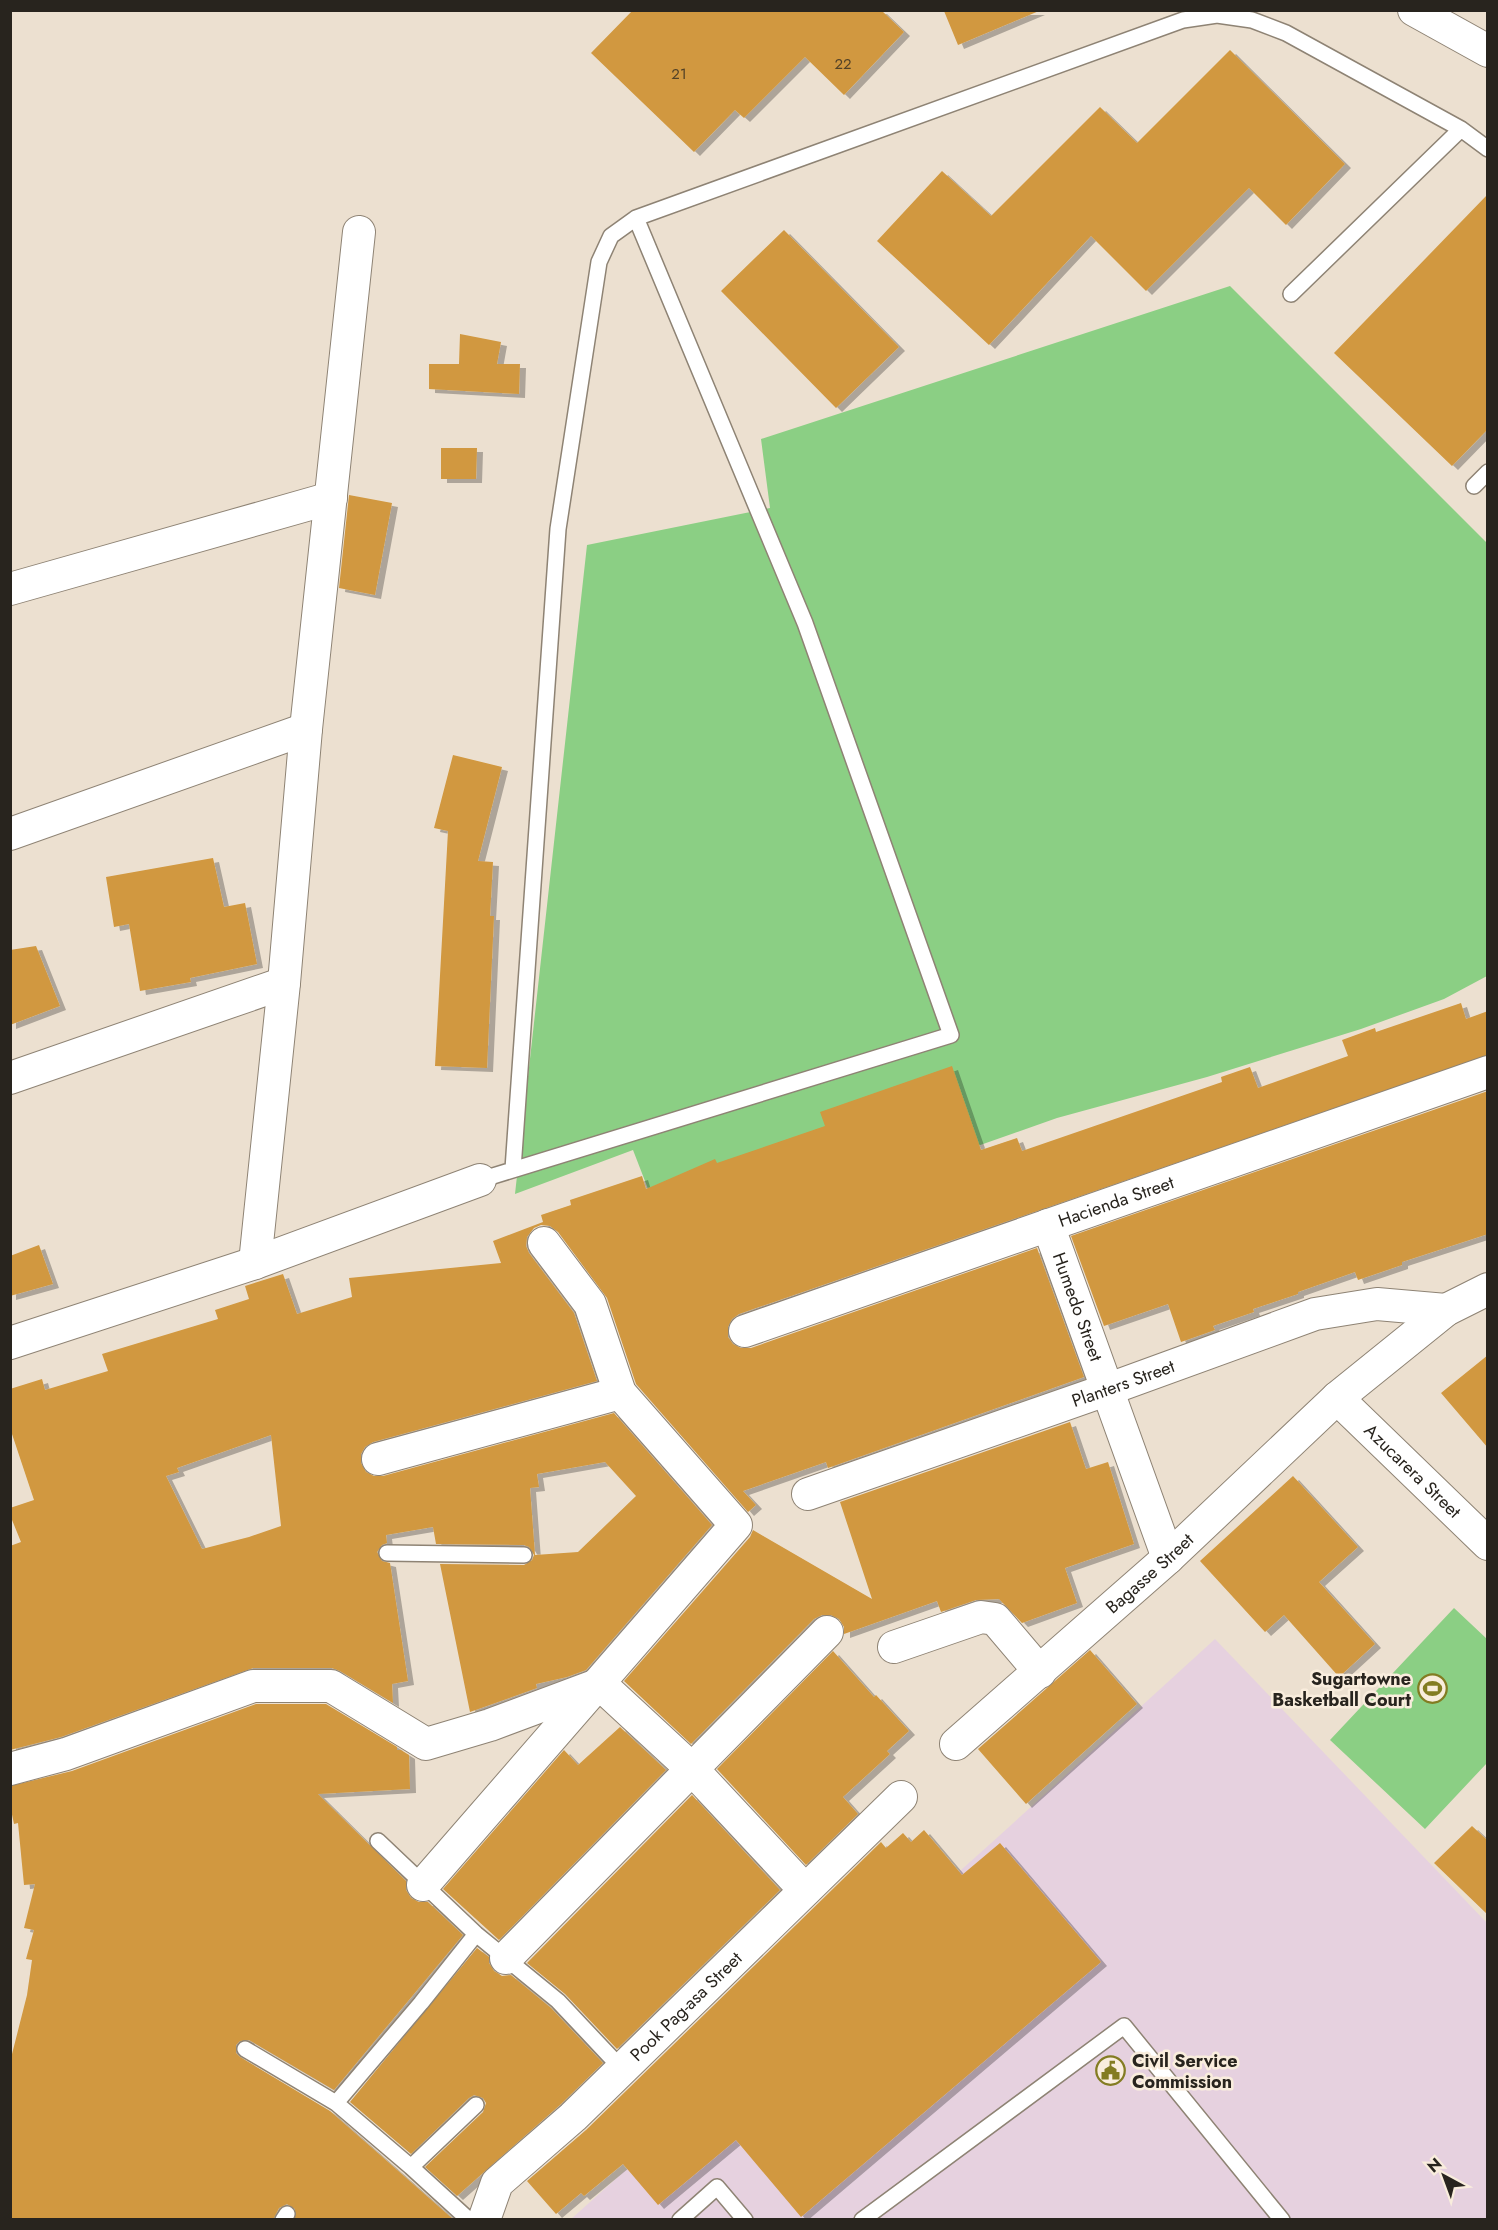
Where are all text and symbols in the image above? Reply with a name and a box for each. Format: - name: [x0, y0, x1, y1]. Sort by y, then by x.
- house number: 22: [834, 53, 852, 75]
- house number: 21: [671, 63, 687, 85]
- street label: Hacienda Street: [1055, 1169, 1178, 1234]
- street label: Humedo Street: [1046, 1249, 1109, 1366]
- street label: Planters Street: [1068, 1353, 1179, 1414]
- street label: Azucarera Street: [1358, 1418, 1467, 1525]
- street label: Bagasse Street: [1100, 1527, 1200, 1620]
- place label: Sugartowne Basketball Court: [1272, 1666, 1411, 1713]
- sports icon: Sugartowne Basketball Court: [1416, 1673, 1448, 1705]
- street label: Pook Pag-asa Street: [624, 1945, 748, 2067]
- place label: Civil Service Commission: [1132, 2048, 1237, 2095]
- public building icon: Civil Service Commission: [1095, 2055, 1127, 2087]
- north arrow: [1414, 2146, 1474, 2206]
- text: N: [1422, 2152, 1447, 2178]

